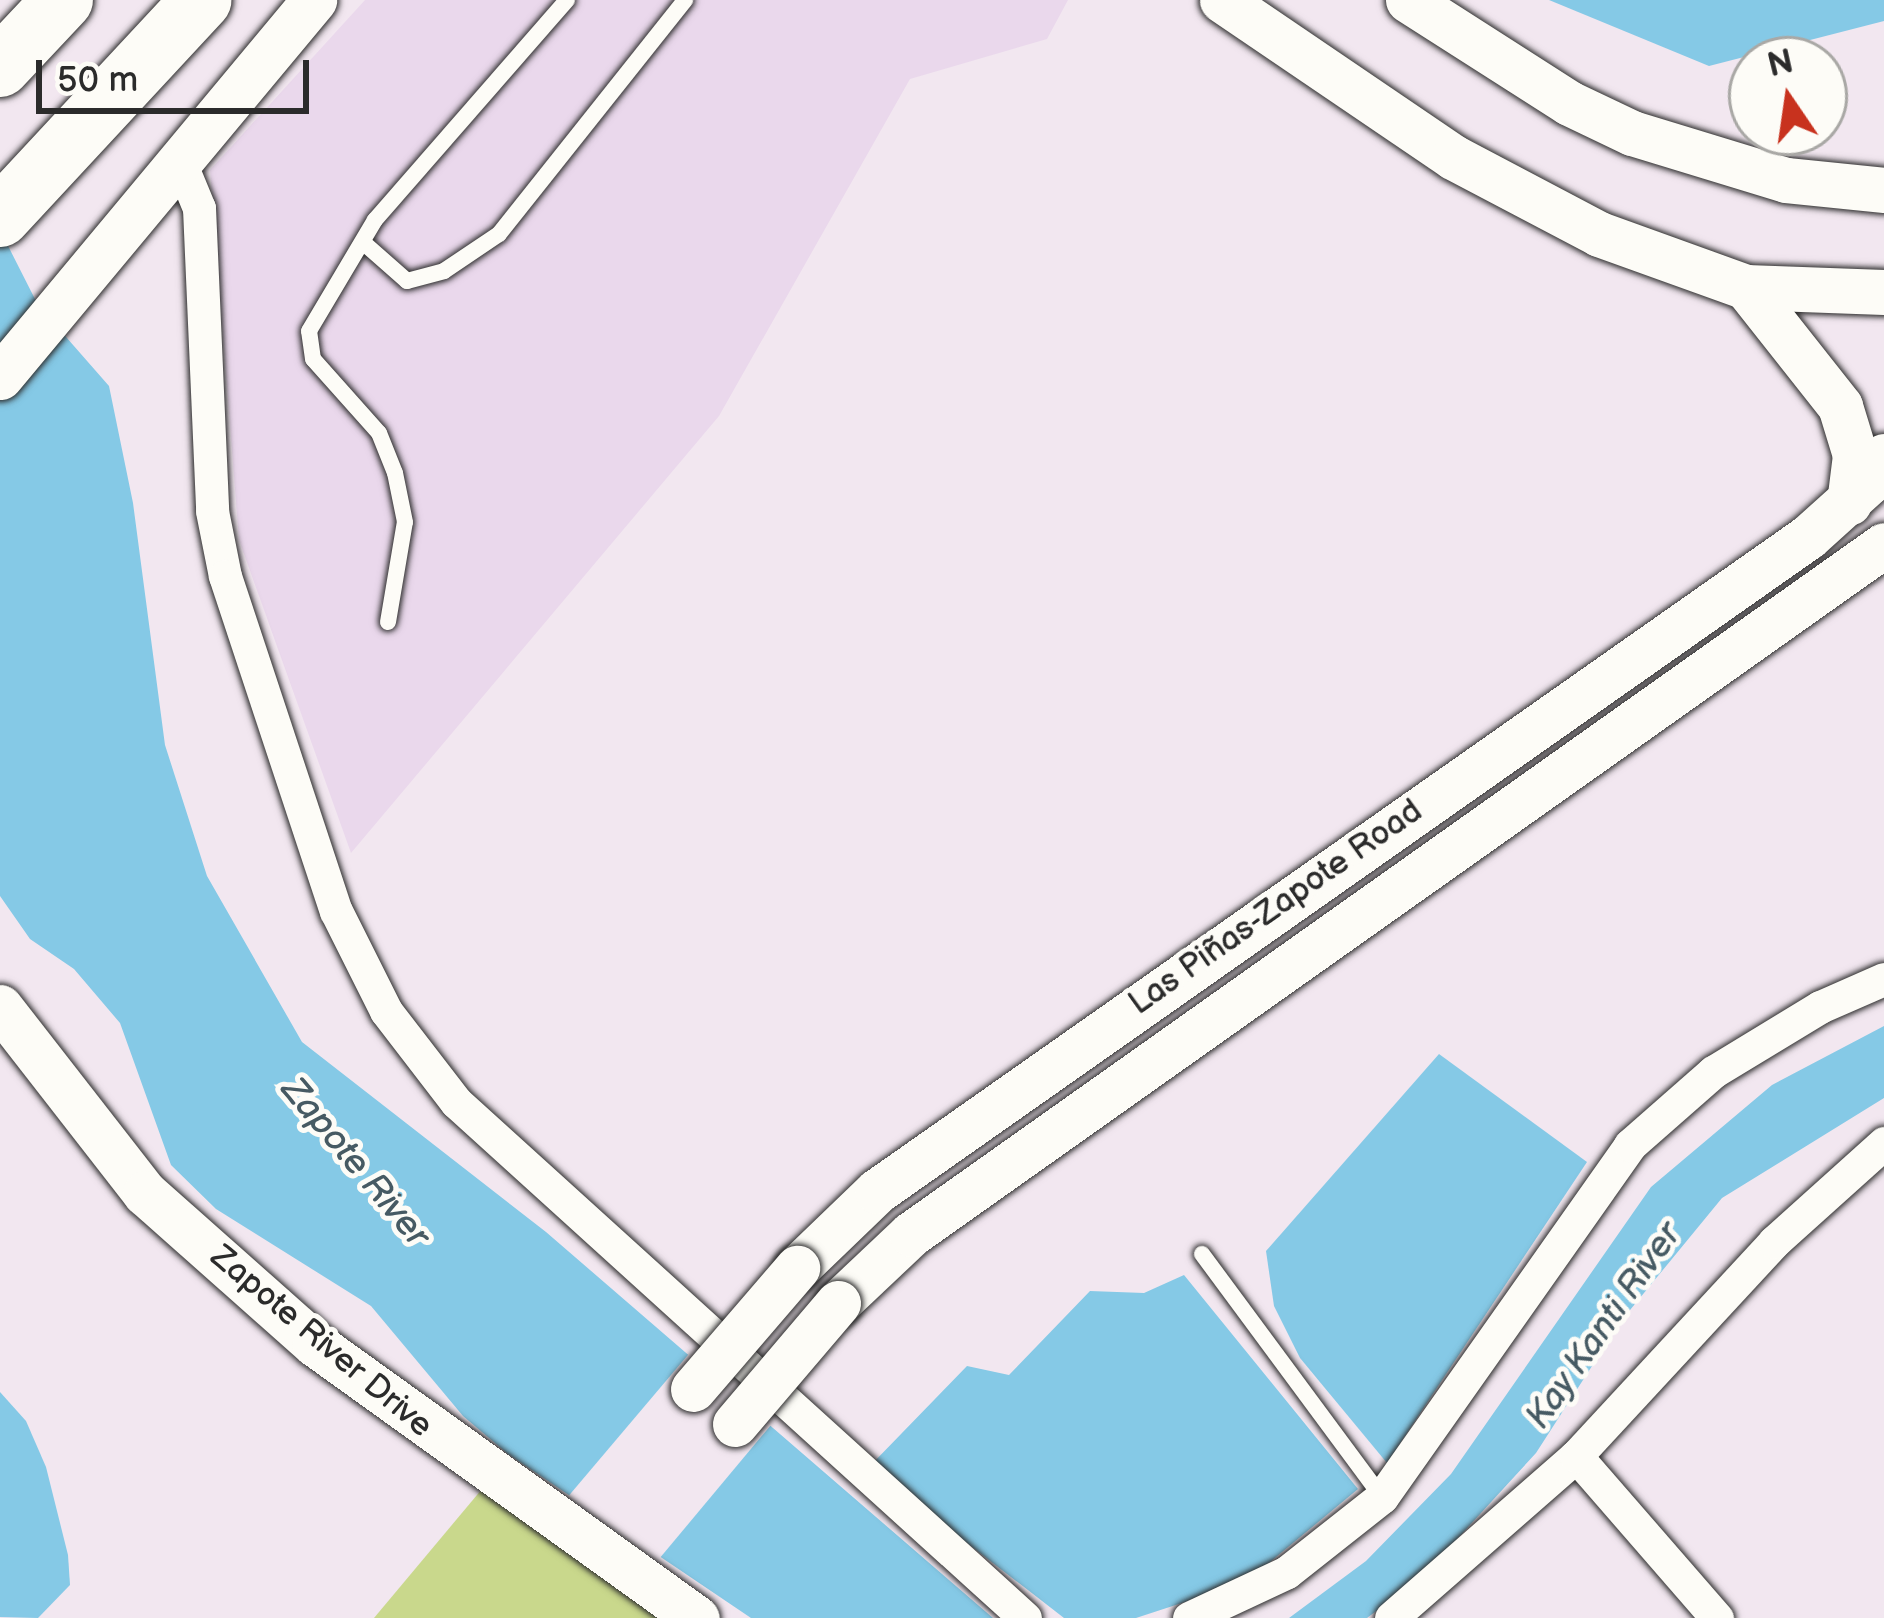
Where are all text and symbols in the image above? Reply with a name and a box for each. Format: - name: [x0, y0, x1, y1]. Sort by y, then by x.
- scale bar: [42, 36, 315, 110]
- north arrow: [1728, 36, 1848, 156]
- text: N: [1764, 42, 1797, 86]
- text: 50 m: [57, 59, 138, 102]
- street label: Las Piñas-Zapote Road: [1122, 792, 1430, 1024]
- water label: Zapote River: [272, 1070, 438, 1256]
- water label: Kay Kanti River: [1516, 1214, 1692, 1438]
- street label: Zapote River Drive: [202, 1238, 440, 1446]

